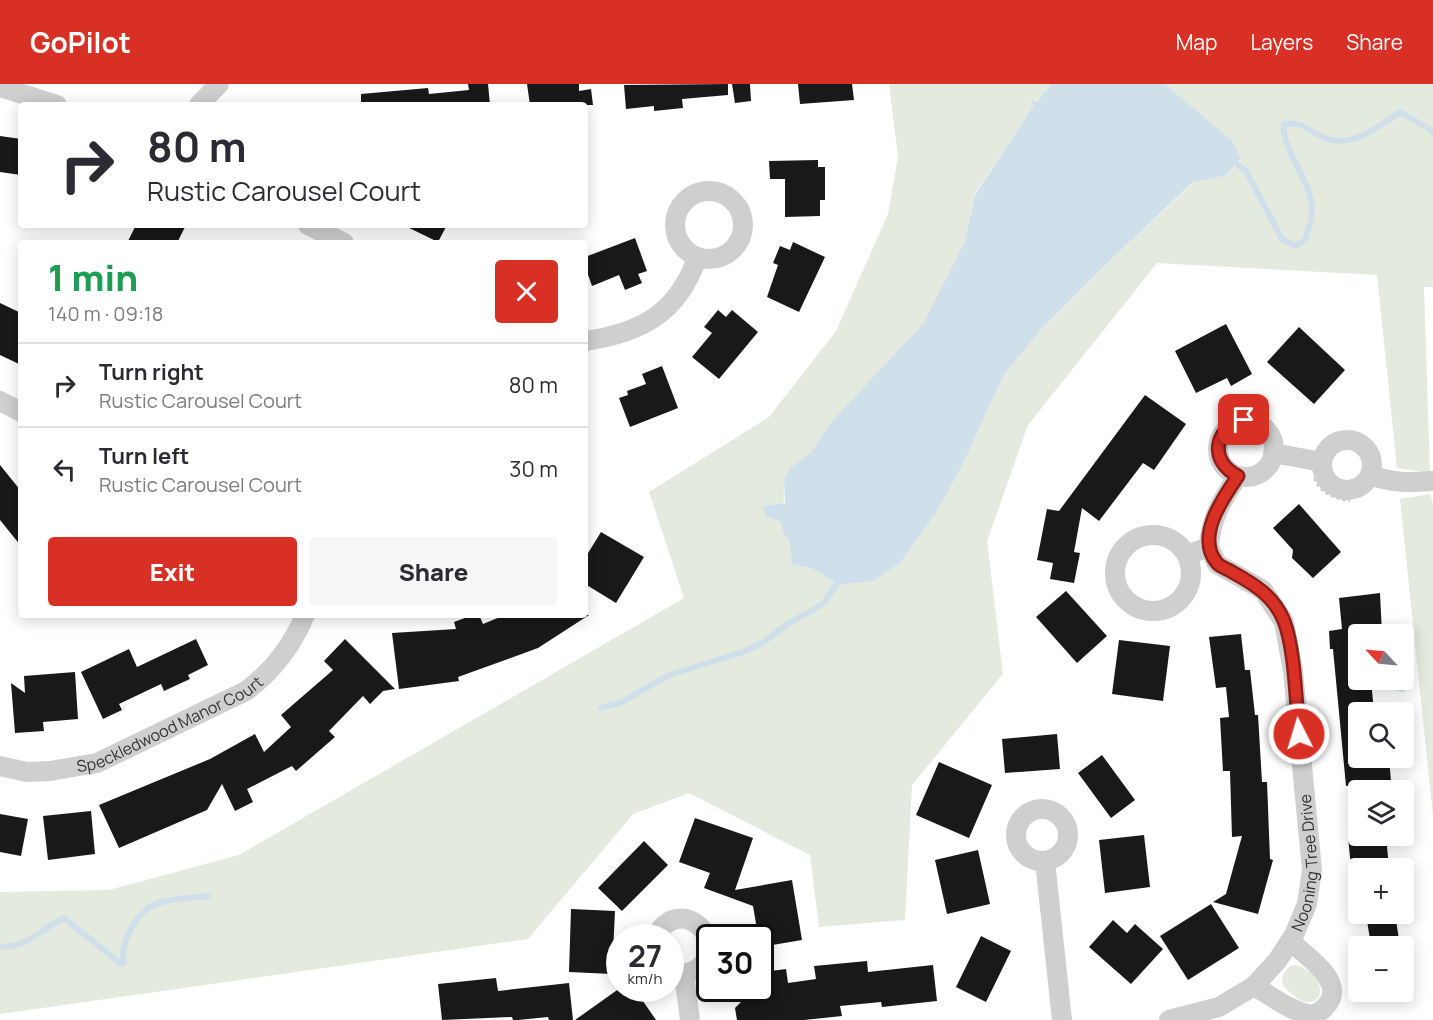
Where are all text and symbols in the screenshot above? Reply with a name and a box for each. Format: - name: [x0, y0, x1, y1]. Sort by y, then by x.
- text: GoPilot: [30, 23, 131, 61]
- text: Map: [1176, 28, 1217, 56]
- text: Layers: [1250, 28, 1313, 56]
- text: Share: [1346, 28, 1403, 56]
- text: 80 m: [147, 117, 247, 175]
- icon: right: [48, 126, 126, 204]
- text: Rustic Carousel Court: [147, 172, 421, 209]
- text: 1 min: [48, 253, 138, 302]
- button: close: [495, 260, 558, 323]
- text: 140 m · 09:18: [48, 300, 163, 327]
- text: Turn right: [99, 357, 204, 387]
- icon: right: [48, 369, 81, 402]
- text: 80 m: [509, 370, 558, 400]
- text: Rustic Carousel Court: [99, 387, 302, 414]
- pin: [1218, 394, 1269, 445]
- icon: arrive: [1227, 403, 1260, 436]
- text: Turn left: [99, 441, 189, 471]
- icon: left: [48, 453, 81, 486]
- text: 30 m: [509, 454, 558, 484]
- text: Rustic Carousel Court: [99, 471, 302, 498]
- button: Exit: [48, 537, 297, 606]
- button: Share: [309, 537, 558, 606]
- north arrow: [1348, 624, 1414, 690]
- map controls: [1348, 624, 1414, 1002]
- street label: Speckledwood Manor Court: [75, 671, 268, 777]
- position arrow: [1267, 702, 1331, 766]
- button: search: [1348, 702, 1414, 768]
- button: layers: [1348, 780, 1414, 846]
- street label: Nooning Tree Drive: [1286, 793, 1323, 935]
- button: +: [1348, 858, 1414, 924]
- speed limit sign: 30: [696, 924, 774, 1002]
- text: 27: [628, 935, 662, 976]
- button: −: [1348, 936, 1414, 1002]
- text: km/h: [628, 968, 662, 989]

